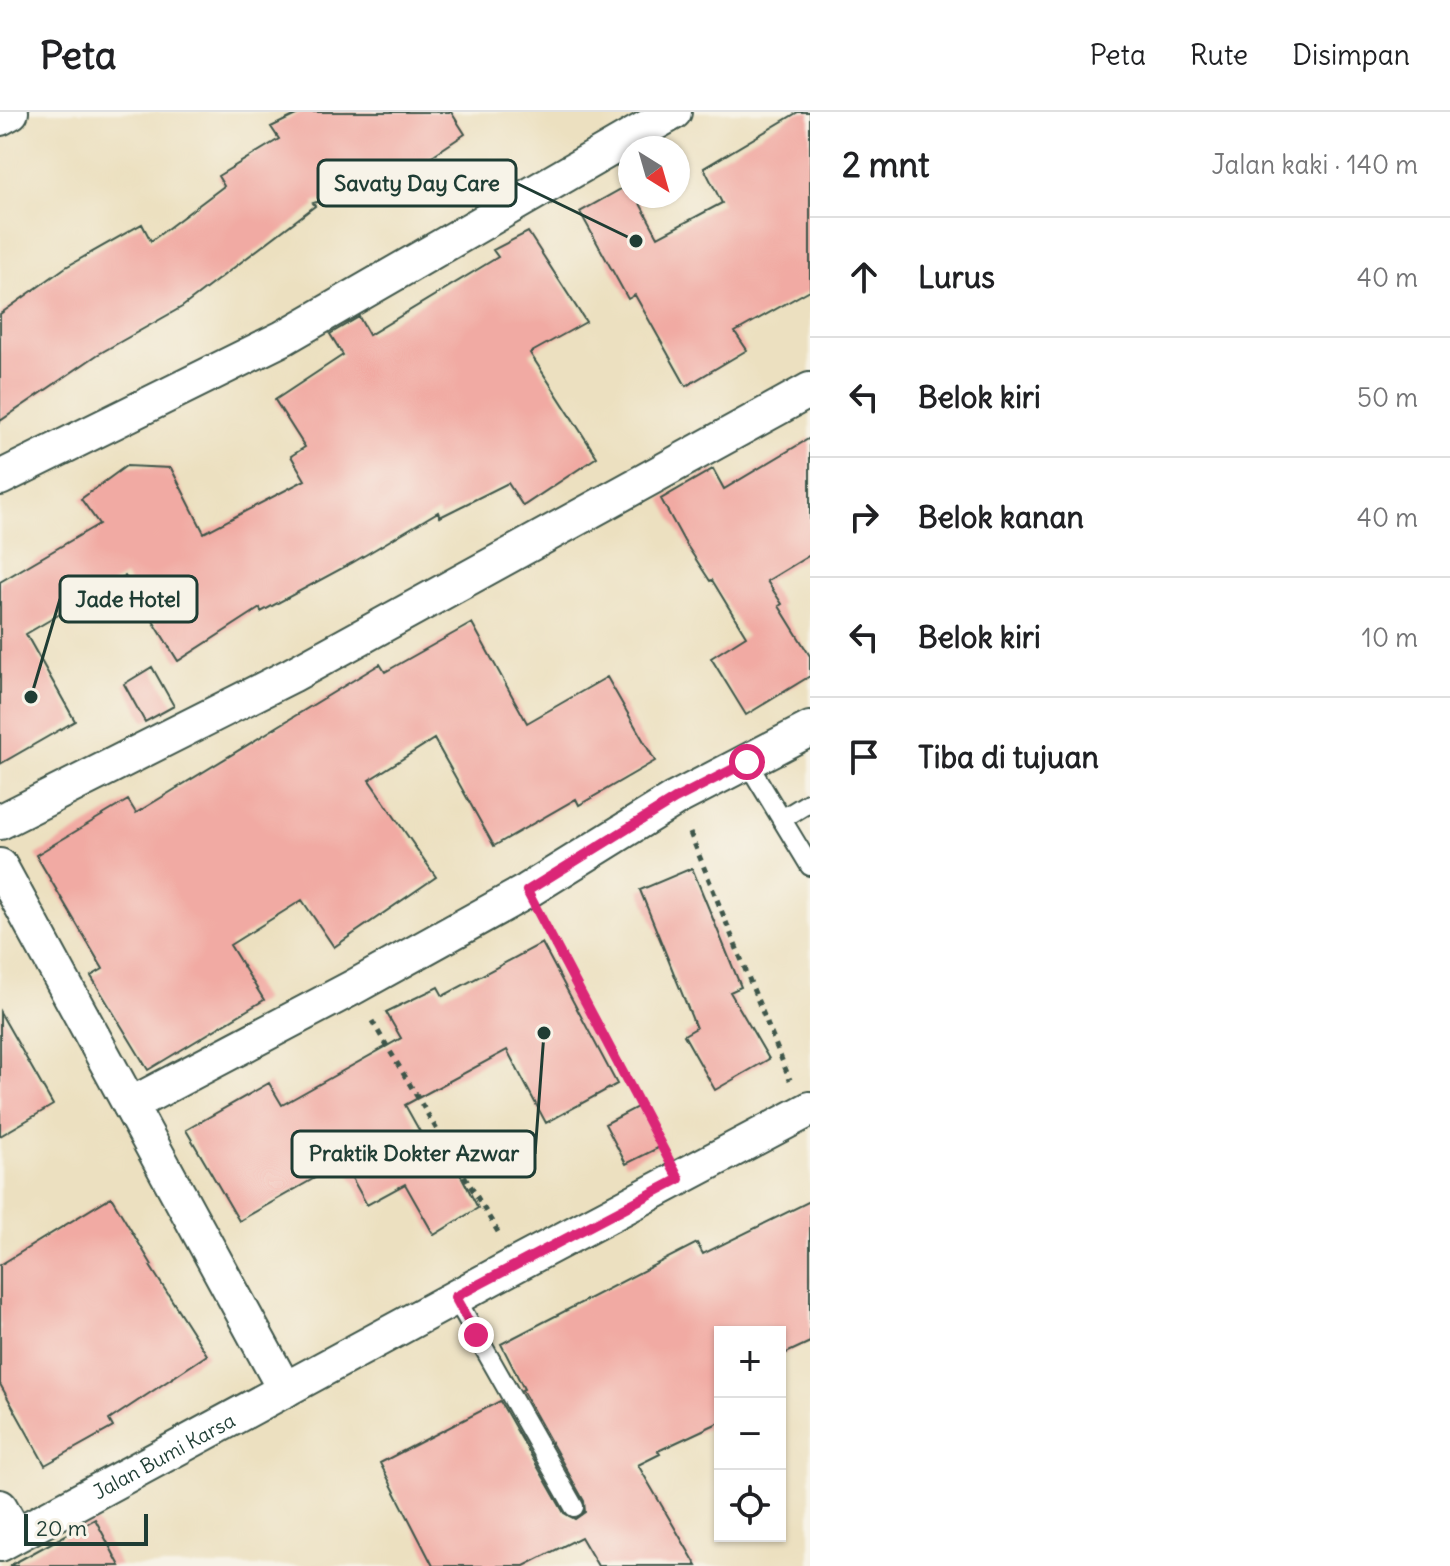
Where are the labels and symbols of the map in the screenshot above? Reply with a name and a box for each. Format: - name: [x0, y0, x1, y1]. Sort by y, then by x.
- north arrow: [618, 136, 690, 208]
- callout: Savaty Day Care: [318, 160, 516, 206]
- text: Savaty Day Care: [334, 169, 500, 197]
- callout: Jade Hotel: [60, 576, 197, 622]
- text: Jade Hotel: [75, 585, 181, 613]
- route start: [729, 744, 765, 780]
- callout: Praktik Dokter Azwar: [292, 1131, 535, 1177]
- text: Praktik Dokter Azwar: [309, 1139, 520, 1167]
- route end: [458, 1317, 494, 1353]
- street label: Jalan Bumi Karsa: [88, 1407, 239, 1504]
- scale bar: [24, 1510, 148, 1546]

